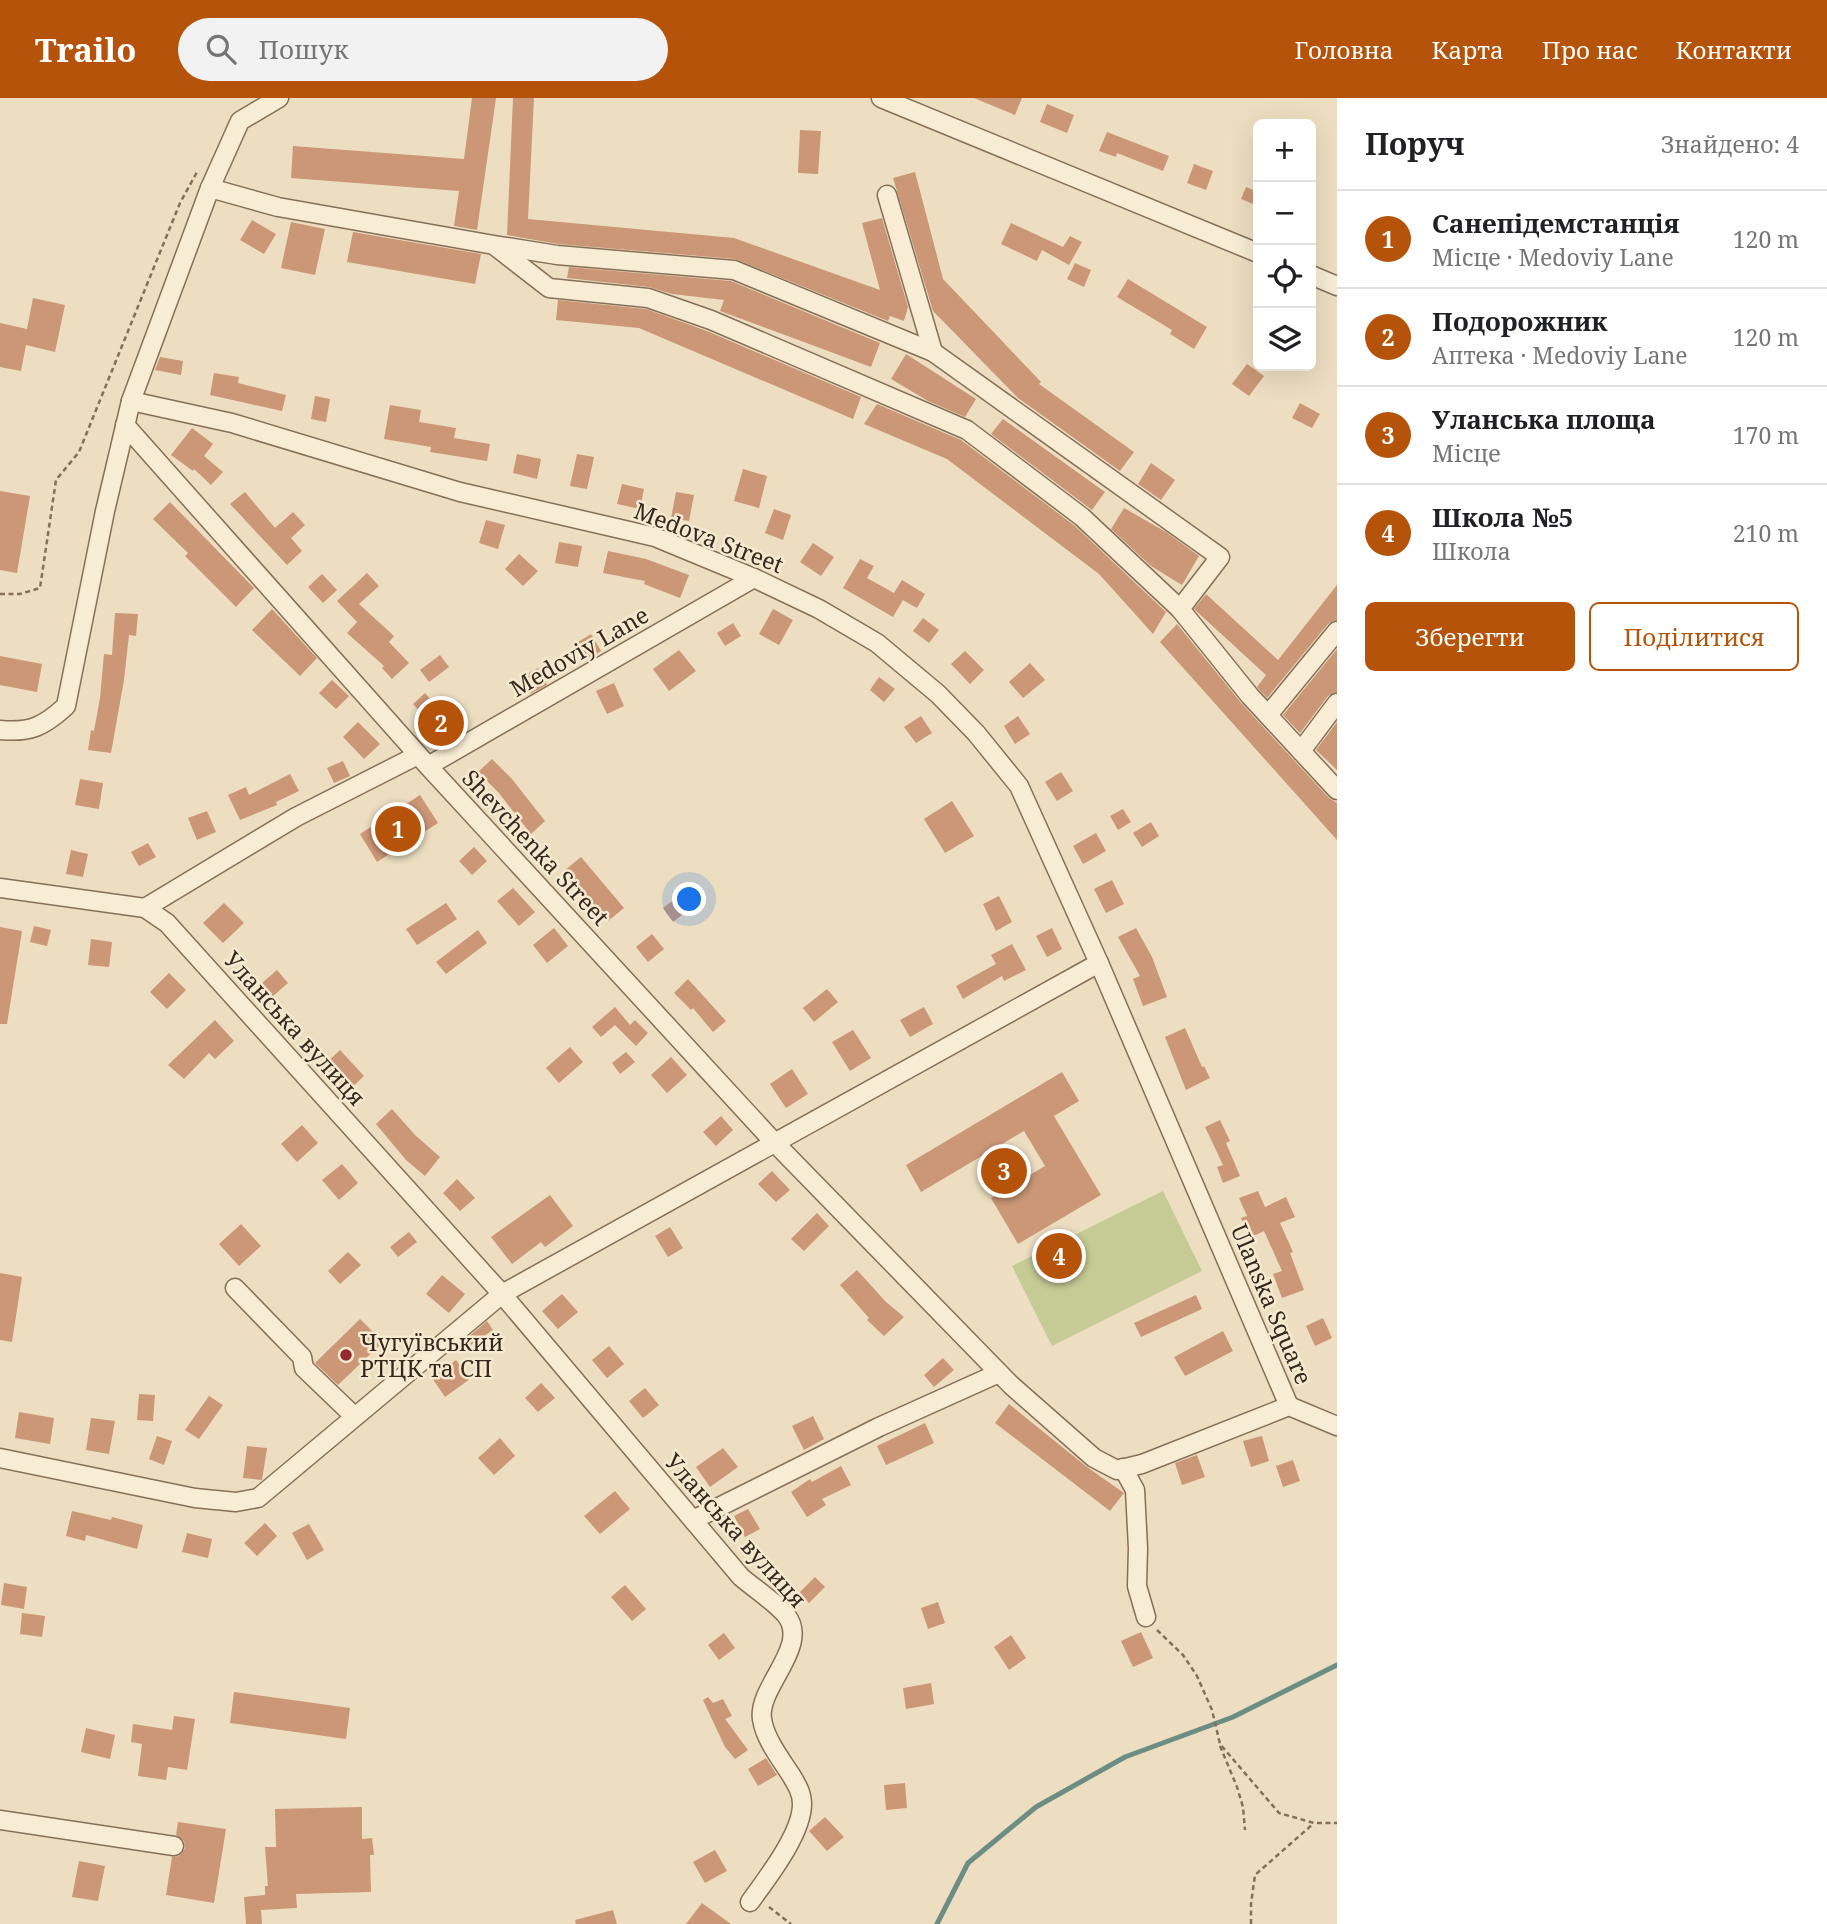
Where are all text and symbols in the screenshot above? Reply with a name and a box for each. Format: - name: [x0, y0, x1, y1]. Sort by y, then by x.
- search box: [178, 18, 668, 81]
- text: Trailo: [35, 27, 136, 72]
- icon: search: [202, 30, 240, 68]
- text: Пошук: [258, 31, 349, 67]
- text: Головна: [1294, 33, 1394, 66]
- text: Карта: [1432, 33, 1504, 66]
- text: Про нас: [1542, 33, 1638, 66]
- text: Контакти: [1676, 33, 1792, 66]
- map controls: [1253, 119, 1316, 371]
- button: +: [1253, 119, 1316, 182]
- text: Поруч: [1365, 123, 1465, 164]
- text: Знайдено: 4: [1661, 128, 1799, 160]
- button: −: [1253, 182, 1316, 245]
- text: Санепідемстанція: [1432, 205, 1680, 241]
- text: 1: [1382, 223, 1395, 255]
- text: 120 m: [1733, 223, 1799, 255]
- text: Місце · Medoviy Lane: [1432, 241, 1674, 273]
- button: locate: [1253, 245, 1316, 308]
- text: Подорожник: [1432, 303, 1607, 339]
- button: layers: [1253, 308, 1316, 371]
- text: 2: [1382, 321, 1395, 353]
- text: 120 m: [1733, 321, 1799, 353]
- text: Аптека · Medoviy Lane: [1432, 339, 1688, 371]
- text: Уланська площа: [1432, 401, 1656, 437]
- text: 3: [1382, 419, 1395, 451]
- text: 170 m: [1733, 419, 1799, 451]
- text: Місце: [1432, 437, 1501, 469]
- street label: Medova Street: [630, 494, 788, 580]
- text: Школа №5: [1432, 499, 1573, 535]
- text: 4: [1382, 517, 1395, 549]
- text: 210 m: [1733, 517, 1799, 549]
- text: Школа: [1432, 535, 1511, 567]
- street label: Medoviy Lane: [504, 598, 654, 704]
- button: Зберегти: [1365, 602, 1575, 671]
- button: Поділитися: [1589, 602, 1799, 671]
- pin: 2: [418, 697, 464, 749]
- street label: Shevchenka Street: [455, 762, 617, 932]
- pin: 1: [375, 803, 421, 855]
- your location: [672, 882, 706, 916]
- street label: Уланська вулиця: [217, 944, 373, 1112]
- pin: 3: [981, 1145, 1027, 1197]
- street label: Ulanska Square: [1224, 1219, 1320, 1389]
- pin: 4: [1036, 1230, 1082, 1282]
- place label: Чугуївський РТЦК та СП: [360, 1326, 504, 1384]
- marker: Чугуївський РТЦК та СП: [338, 1347, 354, 1363]
- street label: Уланська вулиця: [658, 1446, 814, 1614]

